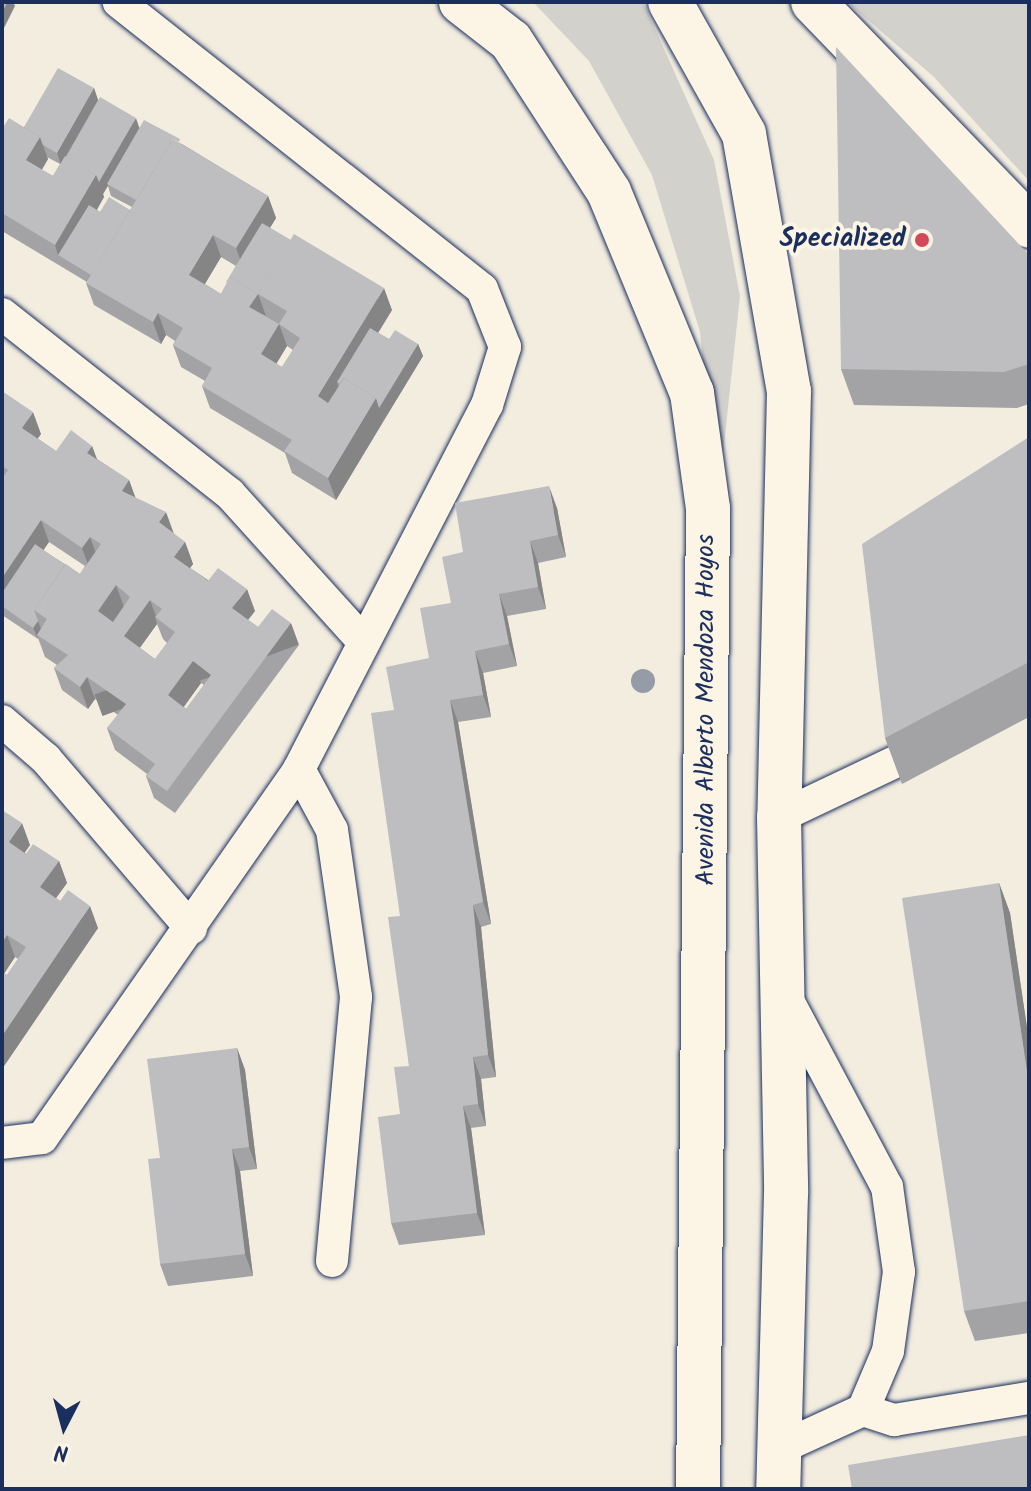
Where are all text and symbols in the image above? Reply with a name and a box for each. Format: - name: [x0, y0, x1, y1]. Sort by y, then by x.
- place label: Specialized: [779, 224, 906, 256]
- marker: Specialized: [913, 231, 931, 249]
- street label: Avenida Alberto Mendoza Hoyos: [691, 534, 723, 886]
- north arrow: [24, 1387, 104, 1467]
- text: N: [53, 1433, 70, 1469]

